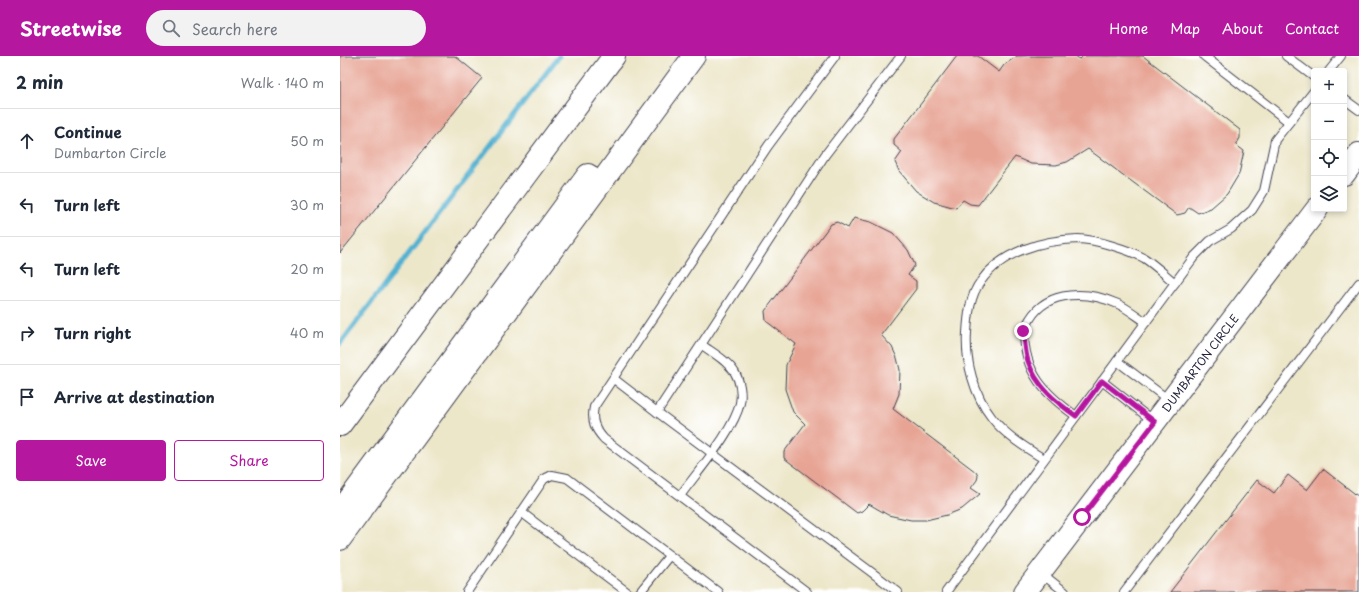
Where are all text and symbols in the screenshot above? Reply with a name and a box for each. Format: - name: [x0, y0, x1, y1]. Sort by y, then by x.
- search box: [146, 10, 426, 46]
- text: Streetwise: [20, 14, 122, 42]
- icon: search: [160, 17, 182, 39]
- text: Search here: [192, 17, 278, 40]
- text: Home: [1109, 18, 1148, 39]
- text: Map: [1170, 18, 1200, 39]
- text: About: [1222, 18, 1263, 39]
- text: Contact: [1285, 18, 1339, 39]
- map controls: [1311, 68, 1347, 212]
- button: +: [1311, 68, 1347, 104]
- text: 2 min: [16, 69, 63, 95]
- text: Walk · 140 m: [241, 73, 324, 92]
- button: −: [1311, 104, 1347, 140]
- text: Continue: [54, 120, 122, 143]
- icon: ahead: [16, 130, 38, 152]
- text: 50 m: [290, 131, 324, 150]
- button: locate: [1311, 140, 1347, 176]
- text: Dumbarton Circle: [54, 143, 167, 162]
- button: layers: [1311, 176, 1347, 212]
- text: Turn left: [54, 193, 120, 216]
- icon: left: [16, 194, 38, 216]
- text: 30 m: [290, 195, 324, 214]
- text: Turn left: [54, 257, 120, 280]
- icon: left: [16, 258, 38, 280]
- text: 20 m: [290, 259, 324, 278]
- street label: DUMBARTON CIRCLE: [1157, 310, 1243, 416]
- text: Turn right: [54, 321, 131, 344]
- icon: right: [16, 322, 38, 344]
- route end: [1014, 322, 1032, 340]
- text: 40 m: [290, 323, 324, 342]
- text: Arrive at destination: [54, 385, 215, 408]
- icon: arrive: [16, 386, 38, 408]
- button: Save: [16, 440, 166, 481]
- button: Share: [174, 440, 324, 481]
- route start: [1073, 508, 1091, 526]

